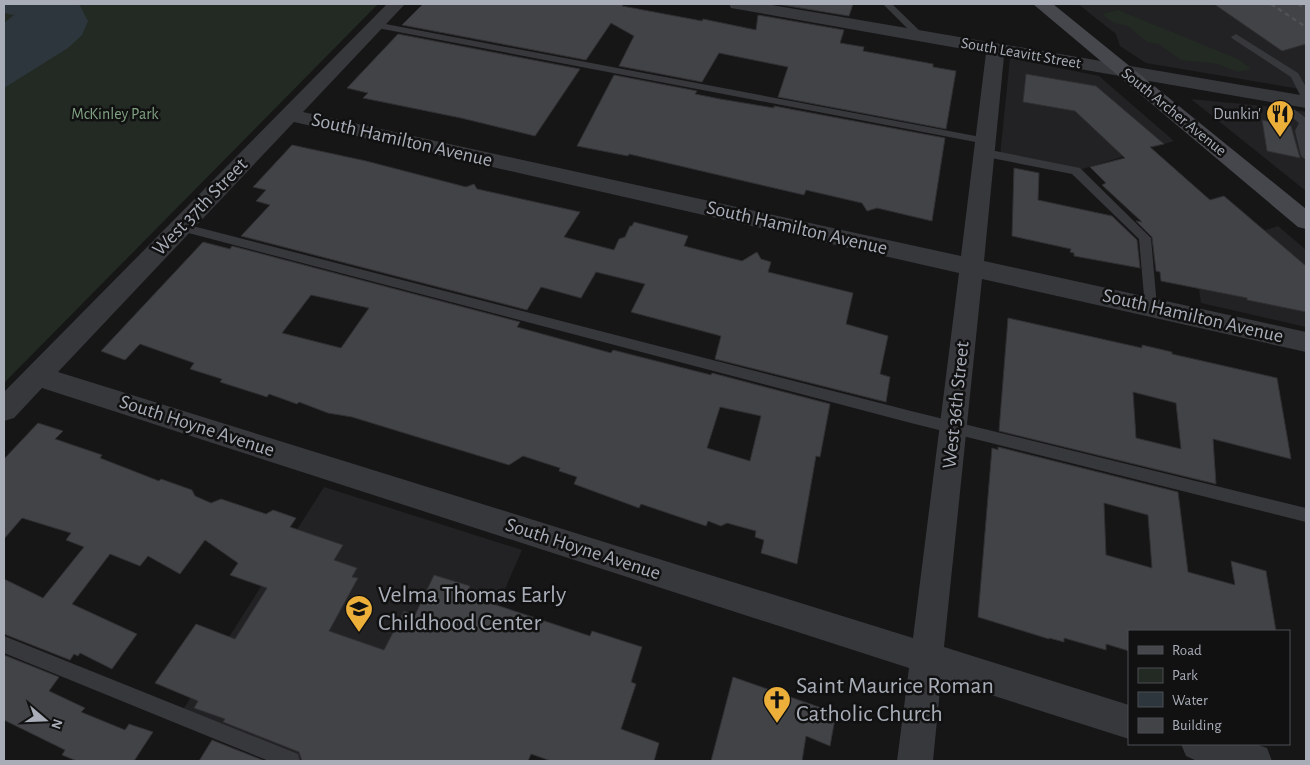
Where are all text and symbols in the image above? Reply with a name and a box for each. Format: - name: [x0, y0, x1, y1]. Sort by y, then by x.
- street label: South Leavitt Street: [960, 35, 1082, 71]
- street label: South Archer Avenue: [1119, 65, 1229, 159]
- restaurant icon: Dunkin': [1265, 99, 1295, 138]
- park label: McKinley Park: [71, 106, 159, 123]
- place label: Dunkin': [1213, 106, 1261, 122]
- street label: South Hamilton Avenue: [310, 109, 494, 171]
- street label: West 37th Street: [149, 154, 252, 260]
- street label: South Hamilton Avenue: [705, 197, 889, 259]
- street label: South Hamilton Avenue: [1101, 285, 1285, 347]
- street label: West 36th Street: [939, 340, 973, 470]
- street label: South Hoyne Avenue: [117, 392, 277, 460]
- street label: South Hoyne Avenue: [503, 515, 663, 583]
- place label: Velma Thomas Early Childhood Center: [378, 583, 566, 635]
- school or university icon: Velma Thomas Early Childhood Center: [344, 594, 374, 633]
- legend: [1128, 630, 1290, 745]
- text: Road: [1172, 643, 1202, 658]
- text: Park: [1172, 668, 1198, 683]
- place label: Saint Maurice Roman Catholic Church: [796, 674, 994, 726]
- church icon: Saint Maurice Roman Catholic Church: [762, 685, 792, 724]
- text: Water: [1172, 693, 1208, 708]
- north arrow: [20, 695, 70, 745]
- text: N: [48, 717, 65, 731]
- text: Building: [1172, 718, 1222, 733]

